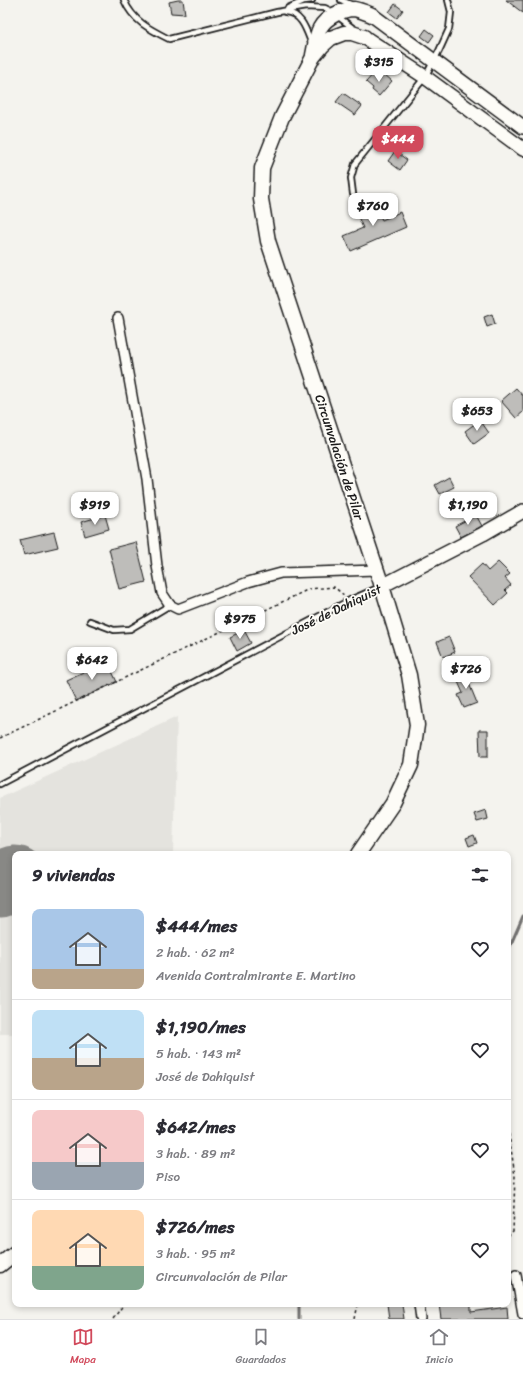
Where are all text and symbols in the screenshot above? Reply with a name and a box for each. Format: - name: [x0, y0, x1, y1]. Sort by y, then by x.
- pin: $315: [355, 49, 403, 83]
- text: $315: [364, 50, 394, 73]
- pin: $444: [374, 126, 422, 160]
- text: $444: [381, 127, 415, 150]
- pin: $760: [349, 193, 397, 227]
- text: $760: [357, 194, 389, 217]
- street label: Circunvalación de Pilar: [308, 391, 371, 524]
- pin: $653: [453, 398, 501, 432]
- text: $653: [461, 399, 493, 422]
- pin: $919: [71, 492, 119, 526]
- pin: $1,190: [435, 492, 501, 526]
- text: $919: [80, 493, 110, 516]
- text: $1,190: [448, 493, 488, 516]
- street label: José de Dahiquist: [286, 577, 386, 642]
- pin: $975: [216, 606, 264, 640]
- text: $975: [224, 607, 256, 630]
- pin: $642: [68, 647, 116, 681]
- text: $642: [76, 648, 108, 671]
- pin: $726: [442, 656, 490, 690]
- text: $726: [450, 657, 482, 680]
- text: 9 viviendas: [32, 860, 115, 890]
- icon: filters: [469, 864, 491, 886]
- text: $444/mes: [156, 911, 237, 941]
- icon: home: [64, 925, 112, 973]
- icon: heart: [469, 938, 491, 960]
- text: 2 hab. · 62 m²: [156, 941, 235, 964]
- text: Avenida Contralmirante E. Martino: [156, 964, 356, 987]
- text: $1,190/mes: [156, 1012, 246, 1042]
- icon: home: [64, 1026, 112, 1074]
- icon: heart: [469, 1039, 491, 1061]
- text: 5 hab. · 143 m²: [156, 1042, 241, 1065]
- text: José de Dahiquist: [156, 1065, 254, 1088]
- text: $642/mes: [156, 1112, 236, 1142]
- icon: home: [64, 1126, 112, 1174]
- icon: heart: [469, 1139, 491, 1161]
- text: 3 hab. · 89 m²: [156, 1142, 235, 1165]
- text: Piso: [156, 1165, 180, 1188]
- text: $726/mes: [156, 1212, 235, 1242]
- icon: home: [64, 1226, 112, 1274]
- icon: heart: [469, 1239, 491, 1261]
- text: 3 hab. · 95 m²: [156, 1242, 235, 1265]
- text: Circunvalación de Pilar: [156, 1265, 287, 1288]
- tab: Mapa: [70, 1326, 96, 1369]
- tab: Guardados: [235, 1326, 286, 1369]
- tab: Inicio: [426, 1326, 453, 1369]

